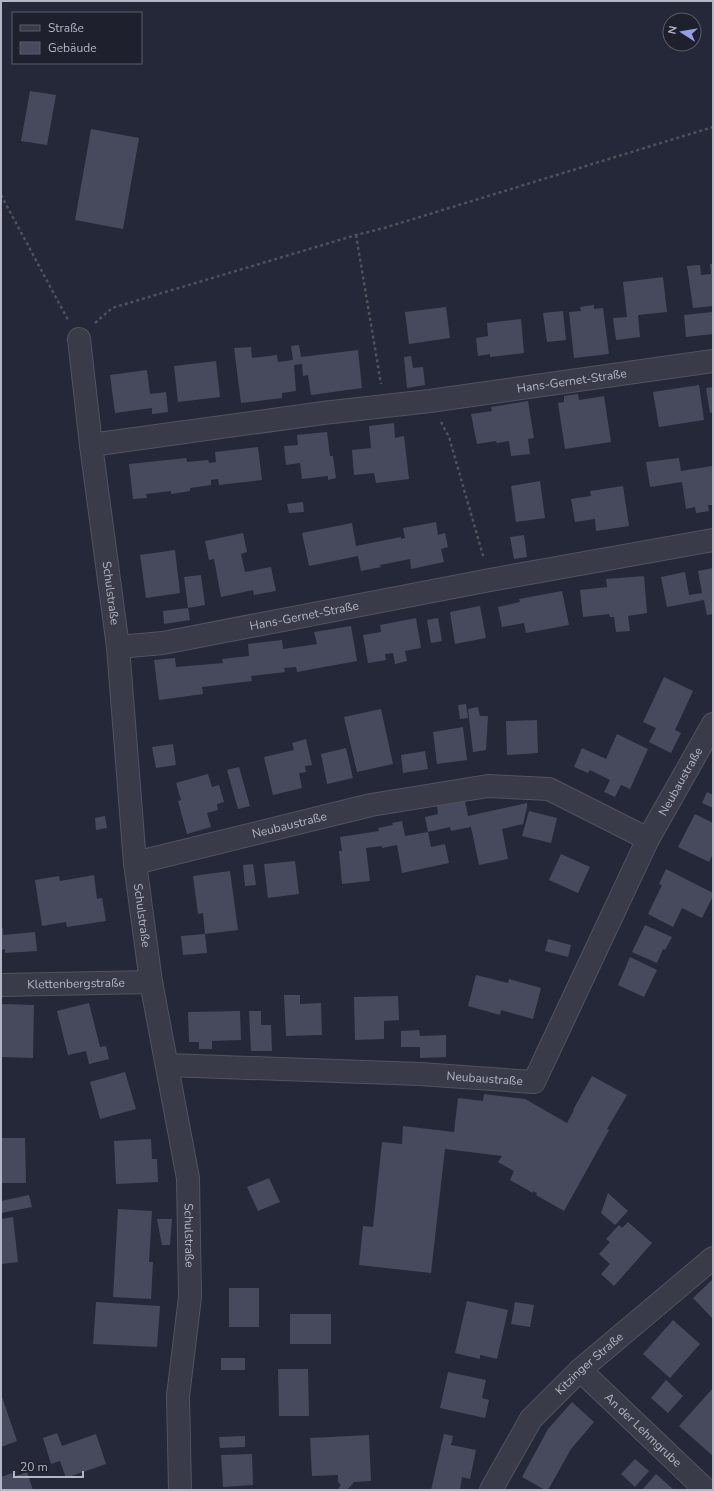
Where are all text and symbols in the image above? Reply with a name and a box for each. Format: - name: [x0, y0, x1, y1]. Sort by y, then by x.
- legend: [12, 12, 142, 64]
- north arrow: [662, 12, 702, 52]
- text: Straße: [48, 20, 84, 36]
- text: N: [665, 24, 681, 36]
- text: Gebäude: [48, 40, 97, 56]
- street label: Hans-Gernet-Straße: [516, 365, 628, 397]
- street label: Schulstraße: [99, 560, 123, 626]
- street label: Hans-Gernet-Straße: [248, 597, 360, 634]
- street label: Neubaustraße: [655, 744, 706, 819]
- street label: Neubaustraße: [250, 808, 328, 842]
- street label: Schulstraße: [130, 882, 154, 948]
- street label: Klettenbergstraße: [27, 975, 125, 992]
- street label: Neubaustraße: [446, 1068, 523, 1089]
- street label: Schulstraße: [180, 1203, 198, 1268]
- street label: Kitzinger Straße: [552, 1329, 627, 1398]
- street label: An der Lehmgrube: [601, 1389, 685, 1471]
- scale bar: [14, 1453, 83, 1479]
- text: 20 m: [20, 1459, 48, 1475]

